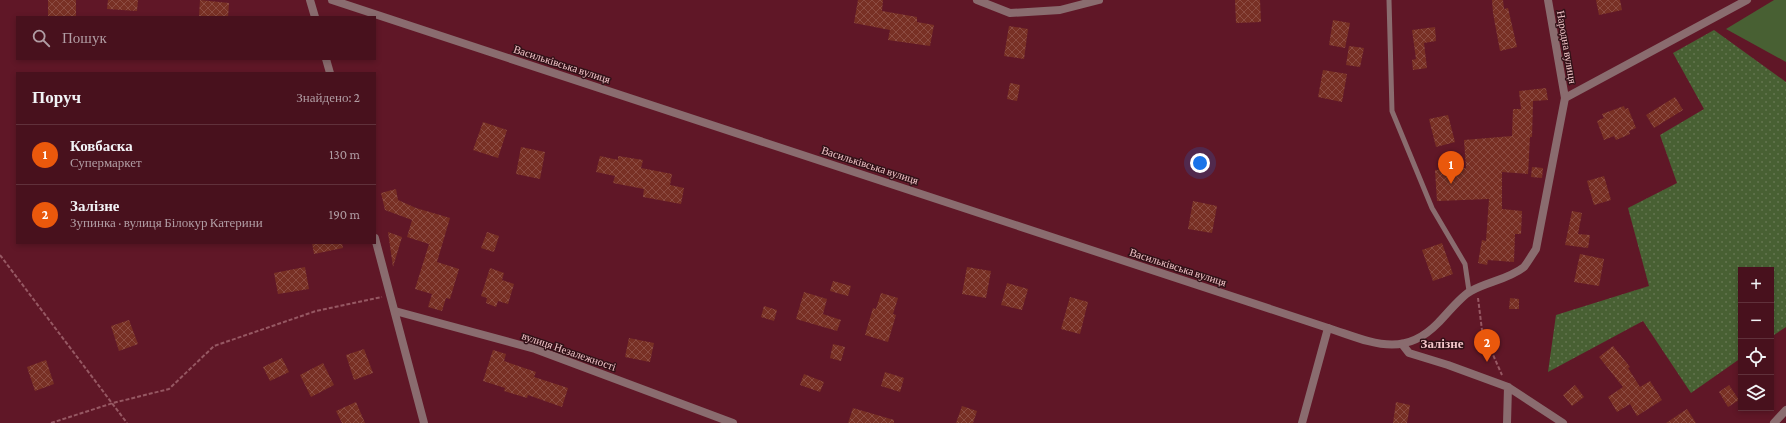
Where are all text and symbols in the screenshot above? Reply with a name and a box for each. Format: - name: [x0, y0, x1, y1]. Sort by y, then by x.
- street label: Народна вулиця: [1555, 9, 1579, 85]
- search box: [16, 16, 376, 60]
- icon: search: [30, 27, 52, 49]
- text: Пошук: [62, 30, 107, 46]
- street label: Васильківська вулиця: [512, 43, 612, 85]
- text: Поруч: [32, 88, 81, 107]
- text: Знайдено: 2: [296, 90, 360, 105]
- text: Ковбаска: [70, 138, 133, 154]
- street label: Васильківська вулиця: [820, 144, 920, 186]
- text: 1: [43, 147, 47, 162]
- text: 130 m: [329, 147, 360, 162]
- pin: 1: [1438, 151, 1464, 184]
- your location: [1190, 153, 1210, 173]
- text: Супермаркет: [70, 155, 142, 170]
- text: Залізне: [70, 198, 119, 214]
- text: 2: [42, 207, 48, 222]
- text: 190 m: [329, 207, 360, 222]
- text: Зупинка · вулиця Білокур Катерини: [70, 215, 263, 230]
- street label: Васильківська вулиця: [1128, 246, 1228, 288]
- map controls: [1738, 267, 1774, 411]
- button: +: [1738, 267, 1774, 303]
- button: −: [1738, 303, 1774, 339]
- street label: вулиця Незалежності: [520, 329, 618, 373]
- pin: 2: [1474, 329, 1500, 362]
- district label: Залізне: [1421, 336, 1464, 351]
- button: locate: [1738, 339, 1774, 375]
- button: layers: [1738, 375, 1774, 411]

